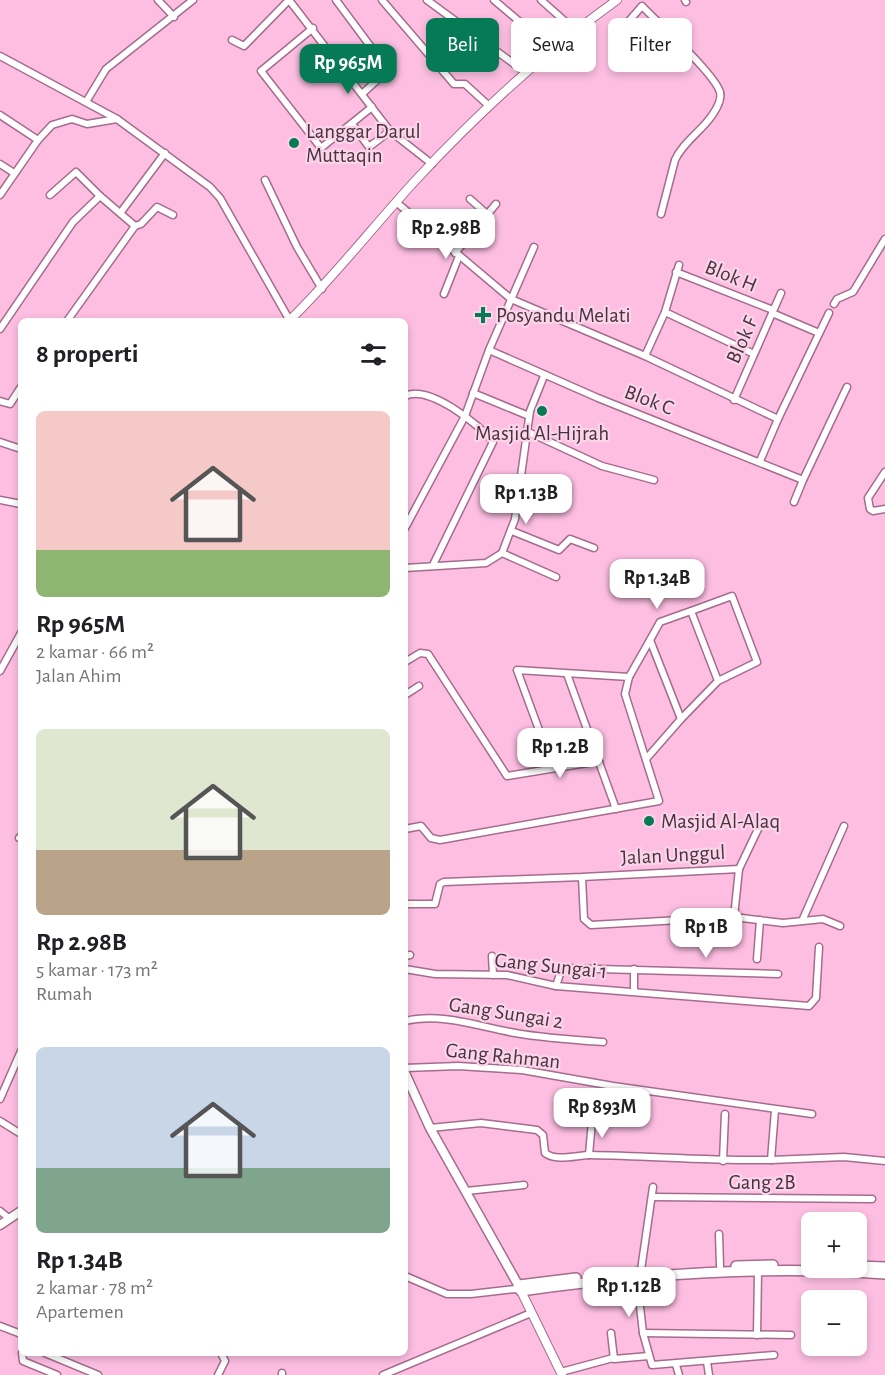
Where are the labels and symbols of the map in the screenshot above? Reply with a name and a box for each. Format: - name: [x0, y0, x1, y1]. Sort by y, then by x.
- pin: Rp 965M: [293, 44, 403, 95]
- place label: Langgar Darul Muttaqin: [306, 121, 421, 166]
- marker: Langgar Darul Muttaqin: [287, 136, 301, 150]
- pin: Rp 2.98B: [384, 209, 508, 260]
- street label: Blok H: [702, 256, 760, 296]
- place label: Posyandu Melati: [496, 305, 631, 326]
- marker: Posyandu Melati: [474, 306, 492, 324]
- street label: Blok F: [722, 313, 762, 367]
- street label: Blok C: [622, 381, 677, 419]
- marker: Masjid Al-Hijrah: [535, 404, 549, 418]
- place label: Masjid Al-Hijrah: [475, 423, 609, 444]
- pin: Rp 1.13B: [464, 474, 588, 525]
- pin: Rp 1.34B: [595, 559, 719, 610]
- pin: Rp 1.2B: [505, 728, 615, 779]
- place label: Masjid Al-Alaq: [661, 811, 780, 832]
- marker: Masjid Al-Alaq: [642, 814, 656, 828]
- street label: Jalan Unggul: [620, 842, 726, 868]
- pin: Rp 1B: [664, 908, 748, 959]
- street label: Gang Sungai 1: [494, 950, 608, 982]
- street label: Gang Sungai 2: [447, 994, 565, 1032]
- street label: Gang Rahman: [445, 1040, 561, 1072]
- pin: Rp 893M: [547, 1088, 657, 1139]
- street label: Gang 2B: [728, 1172, 796, 1193]
- pin: Rp 1.12B: [567, 1267, 691, 1318]

